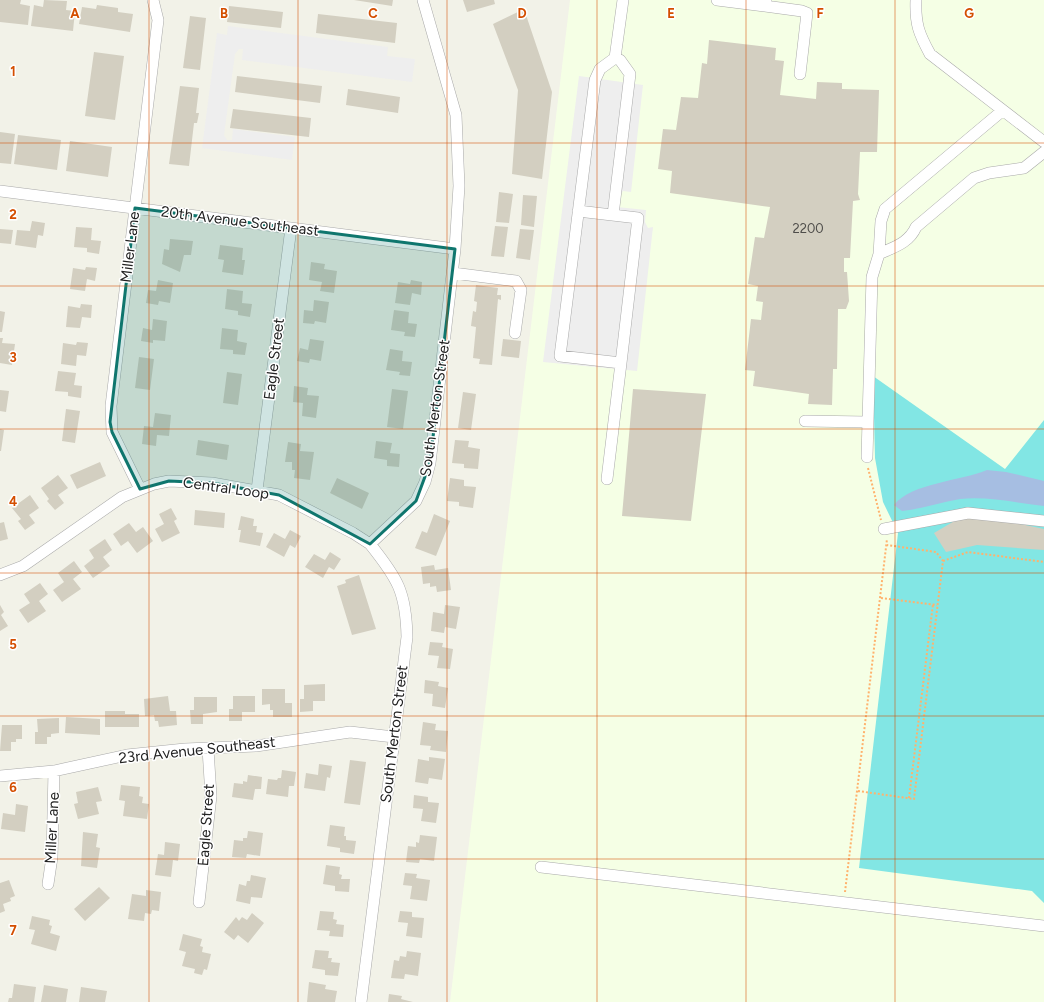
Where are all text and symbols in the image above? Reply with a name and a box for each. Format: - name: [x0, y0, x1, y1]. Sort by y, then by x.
- text: A: [70, 6, 80, 21]
- text: B: [220, 6, 228, 21]
- text: C: [368, 6, 378, 21]
- text: D: [517, 6, 527, 21]
- text: E: [667, 6, 675, 21]
- text: F: [816, 6, 824, 21]
- text: G: [964, 6, 974, 21]
- text: 1: [10, 64, 16, 79]
- street label: 20th Avenue Southeast: [160, 202, 320, 240]
- text: 2: [9, 207, 17, 222]
- street label: Miller Lane: [117, 210, 143, 284]
- house number: 2200: [792, 221, 824, 236]
- street label: Eagle Street: [260, 317, 288, 401]
- street label: South Merton Street: [416, 338, 454, 478]
- text: 3: [9, 350, 17, 365]
- street label: Central Loop: [182, 473, 270, 503]
- text: 4: [9, 494, 17, 509]
- text: 5: [9, 637, 17, 652]
- street label: South Merton Street: [377, 664, 411, 804]
- street label: 23rd Avenue Southeast: [118, 733, 277, 767]
- text: 6: [9, 780, 17, 795]
- street label: Eagle Street: [194, 783, 218, 867]
- street label: Miller Lane: [41, 792, 63, 864]
- text: 7: [9, 923, 17, 938]

